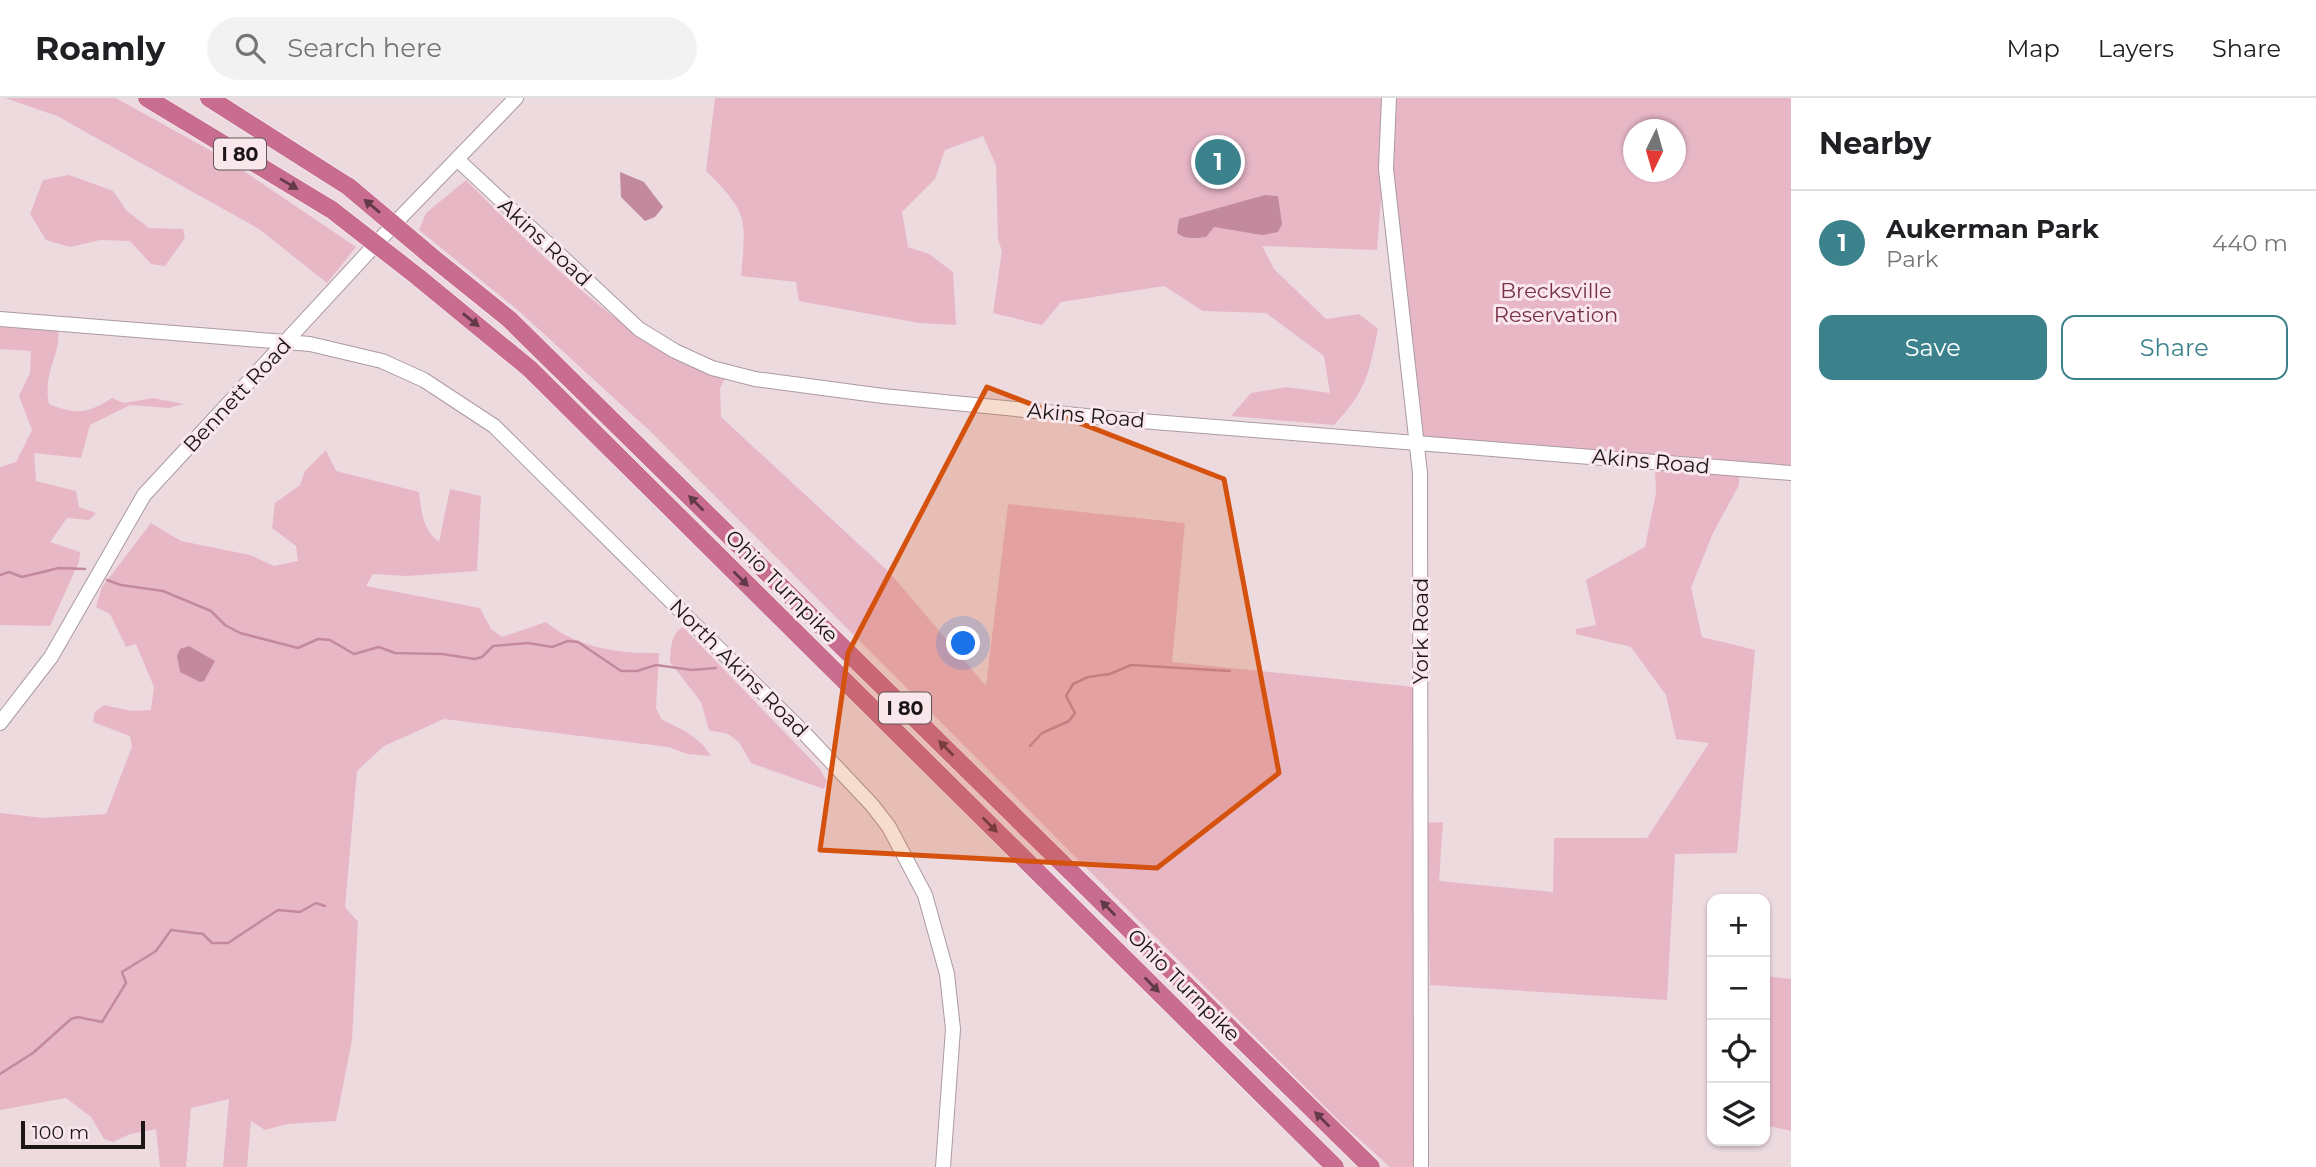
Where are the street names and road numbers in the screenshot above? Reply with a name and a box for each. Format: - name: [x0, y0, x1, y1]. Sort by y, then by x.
- road number: I 80: [214, 138, 266, 170]
- street label: Akins Road: [493, 193, 597, 291]
- street label: Bennett Road: [178, 333, 296, 457]
- street label: Akins Road: [1026, 397, 1146, 433]
- street label: Akins Road: [1591, 443, 1711, 479]
- street label: Ohio Turnpike: [720, 524, 844, 648]
- street label: York Road: [1408, 578, 1433, 684]
- street label: North Akins Road: [665, 594, 813, 742]
- road number: I 80: [879, 692, 931, 723]
- street label: Ohio Turnpike: [1122, 923, 1246, 1047]

